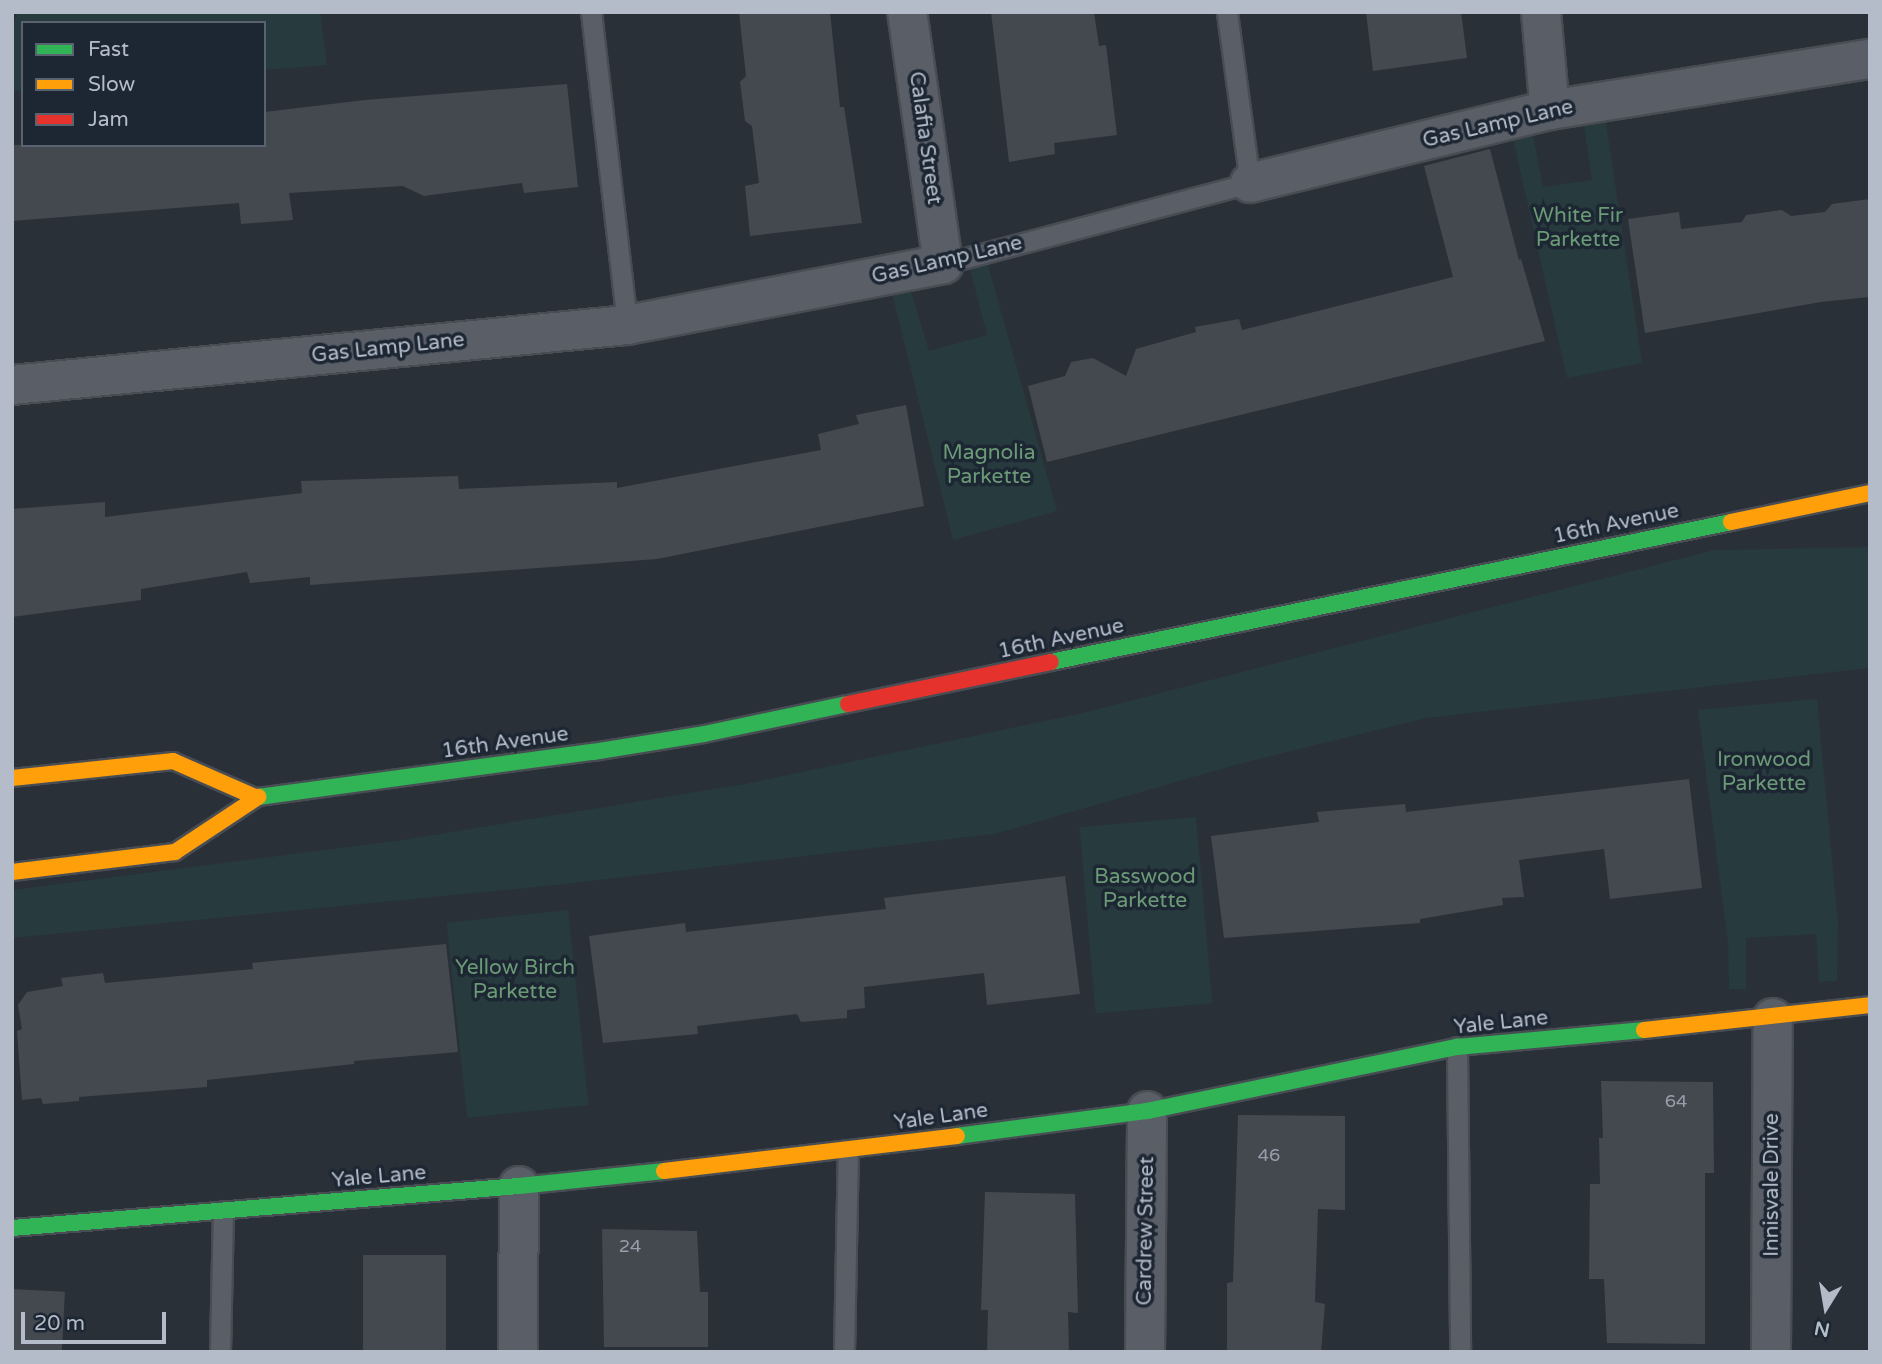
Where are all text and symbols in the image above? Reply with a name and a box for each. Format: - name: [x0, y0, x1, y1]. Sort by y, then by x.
- legend: [21, 21, 266, 147]
- text: Fast: [88, 37, 129, 62]
- street label: Calafia Street: [903, 70, 947, 206]
- text: Slow: [88, 72, 135, 97]
- street label: Gas Lamp Lane: [1420, 94, 1576, 154]
- text: Jam: [88, 107, 129, 132]
- park label: White Fir Parkette: [1533, 203, 1623, 253]
- street label: Gas Lamp Lane: [869, 230, 1025, 290]
- street label: Gas Lamp Lane: [310, 327, 466, 369]
- park label: Magnolia Parkette: [942, 440, 1036, 490]
- street label: 16th Avenue: [1551, 498, 1681, 550]
- street label: 16th Avenue: [996, 613, 1126, 665]
- street label: 16th Avenue: [440, 722, 570, 764]
- park label: Ironwood Parkette: [1717, 747, 1811, 797]
- park label: Basswood Parkette: [1094, 864, 1196, 914]
- park label: Yellow Birch Parkette: [455, 955, 575, 1005]
- street label: Yale Lane: [1453, 1006, 1549, 1040]
- house number: 64: [1665, 1090, 1687, 1112]
- street label: Yale Lane: [892, 1098, 990, 1136]
- street label: Innisvale Drive: [1759, 1113, 1785, 1257]
- house number: 46: [1258, 1144, 1280, 1166]
- street label: Cardrew Street: [1132, 1156, 1160, 1306]
- street label: Yale Lane: [331, 1160, 427, 1194]
- house number: 24: [619, 1235, 641, 1257]
- north arrow: [1791, 1273, 1861, 1343]
- scale bar: [24, 1298, 170, 1342]
- text: 20 m: [34, 1311, 85, 1336]
- text: N: [1812, 1316, 1832, 1341]

